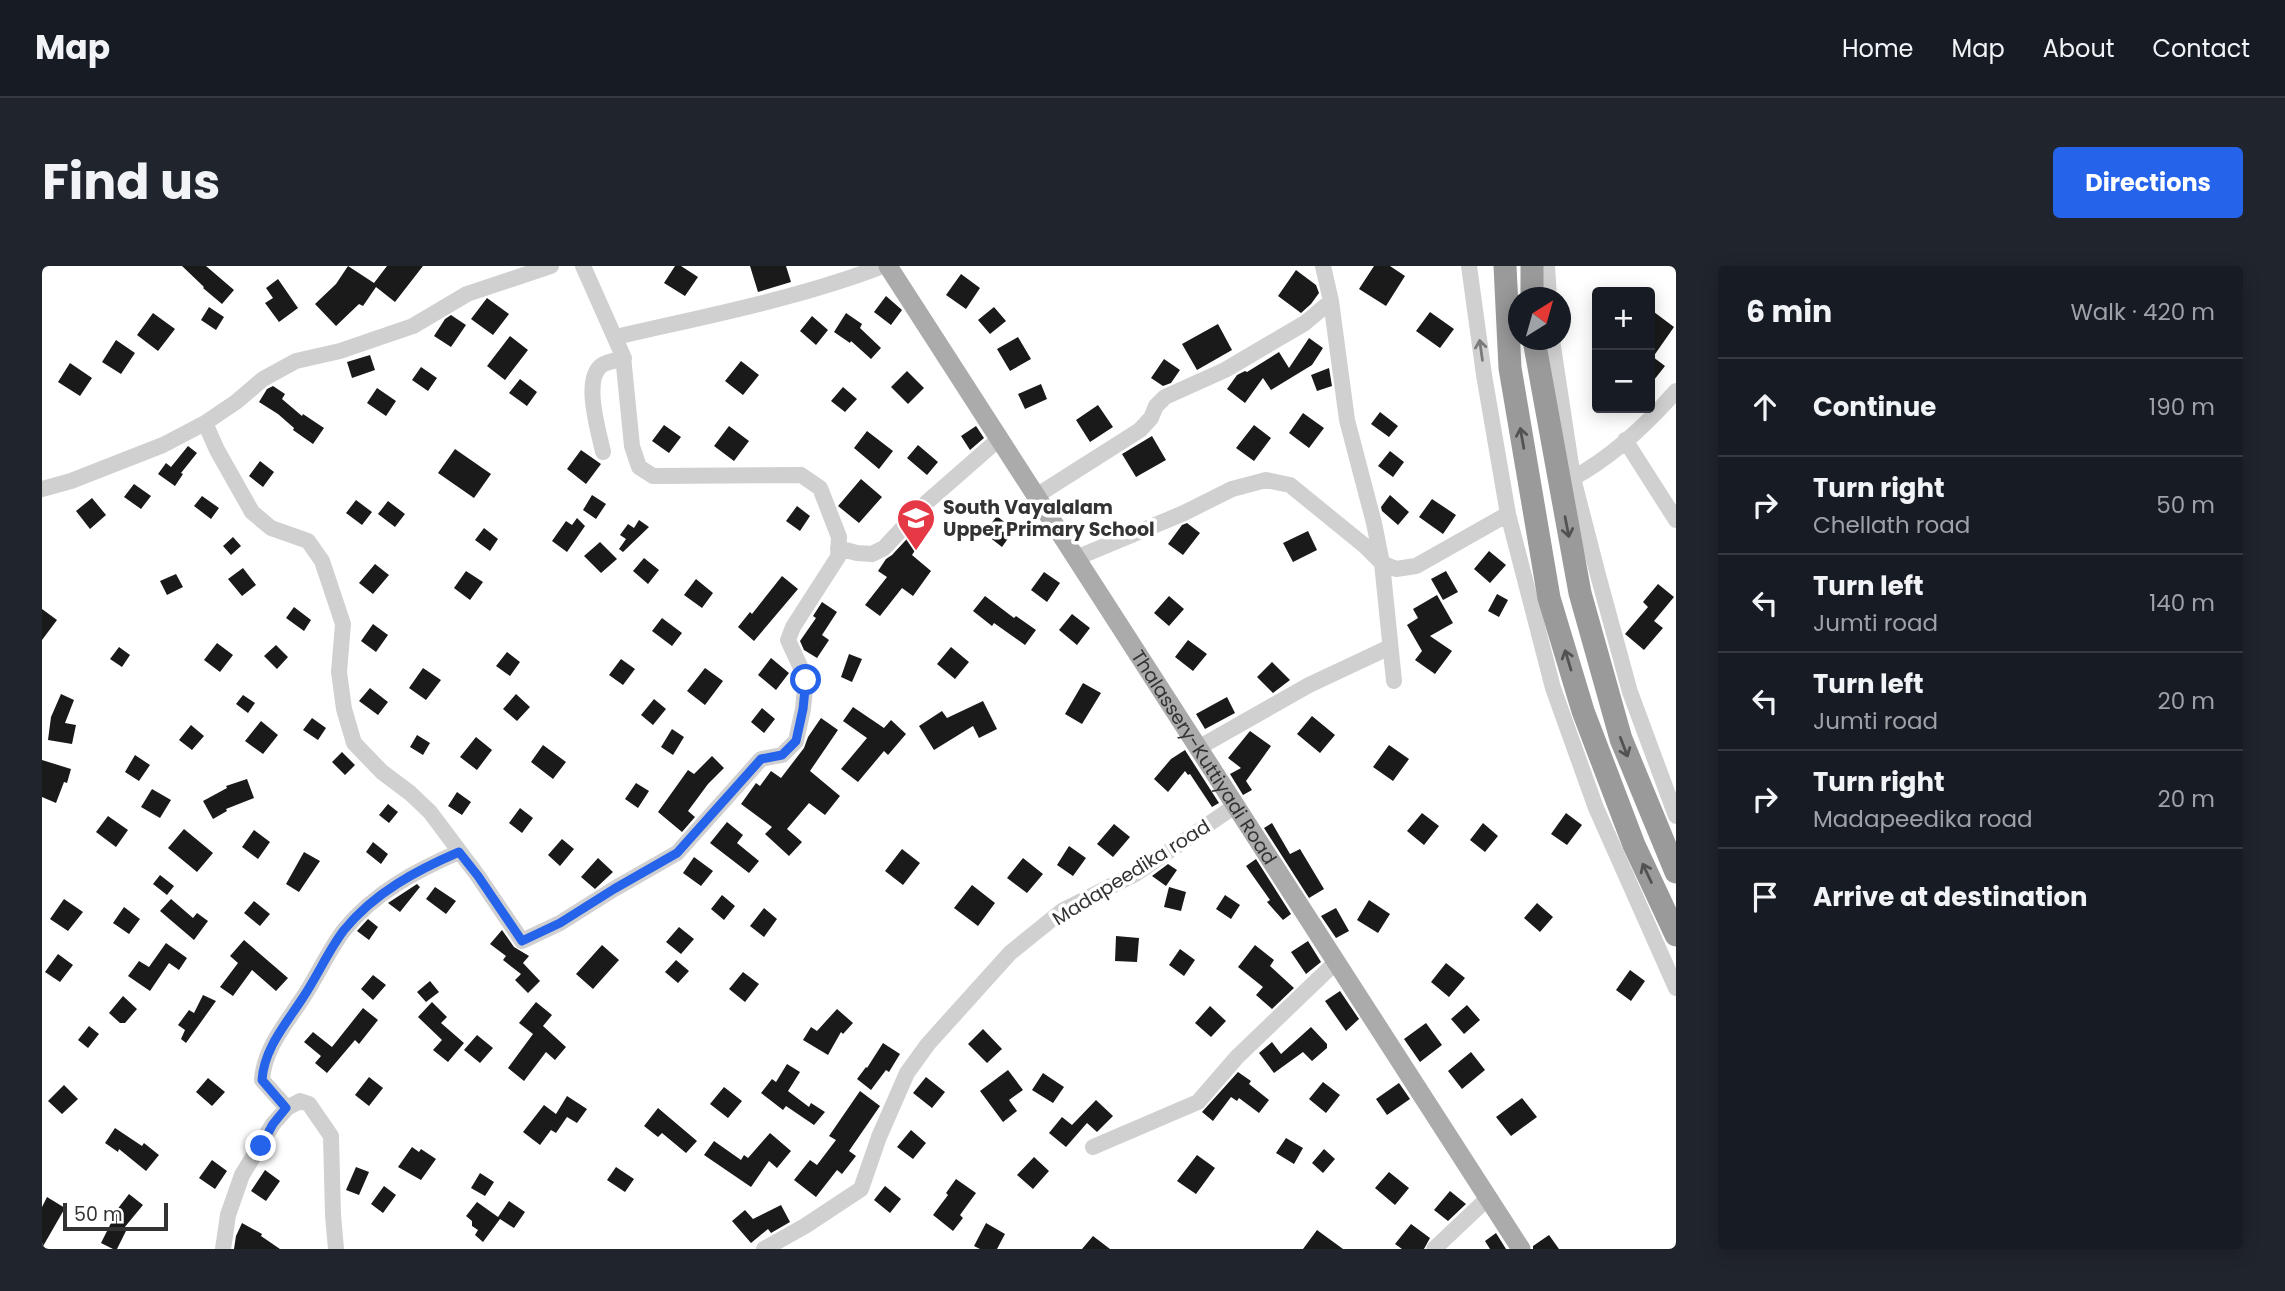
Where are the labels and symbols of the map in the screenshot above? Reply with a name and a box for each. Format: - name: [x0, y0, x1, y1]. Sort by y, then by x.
- north arrow: [1508, 287, 1571, 350]
- one-way arrow: [1474, 339, 1487, 362]
- one-way arrow: [1515, 427, 1528, 449]
- place label: South Vayalalam Upper Primary School: [943, 494, 1155, 543]
- school or university icon: South Vayalalam Upper Primary School: [895, 497, 937, 552]
- one-way arrow: [1561, 515, 1575, 538]
- street label: Thalassery-Kuttiyadi Road: [1125, 645, 1283, 870]
- one-way arrow: [1560, 649, 1573, 671]
- route start: [790, 664, 821, 695]
- one-way arrow: [1619, 736, 1632, 757]
- street label: Madapeedika road: [1047, 813, 1215, 932]
- one-way arrow: [1640, 863, 1653, 884]
- route end: [245, 1130, 276, 1161]
- scale bar: [63, 1200, 168, 1232]

